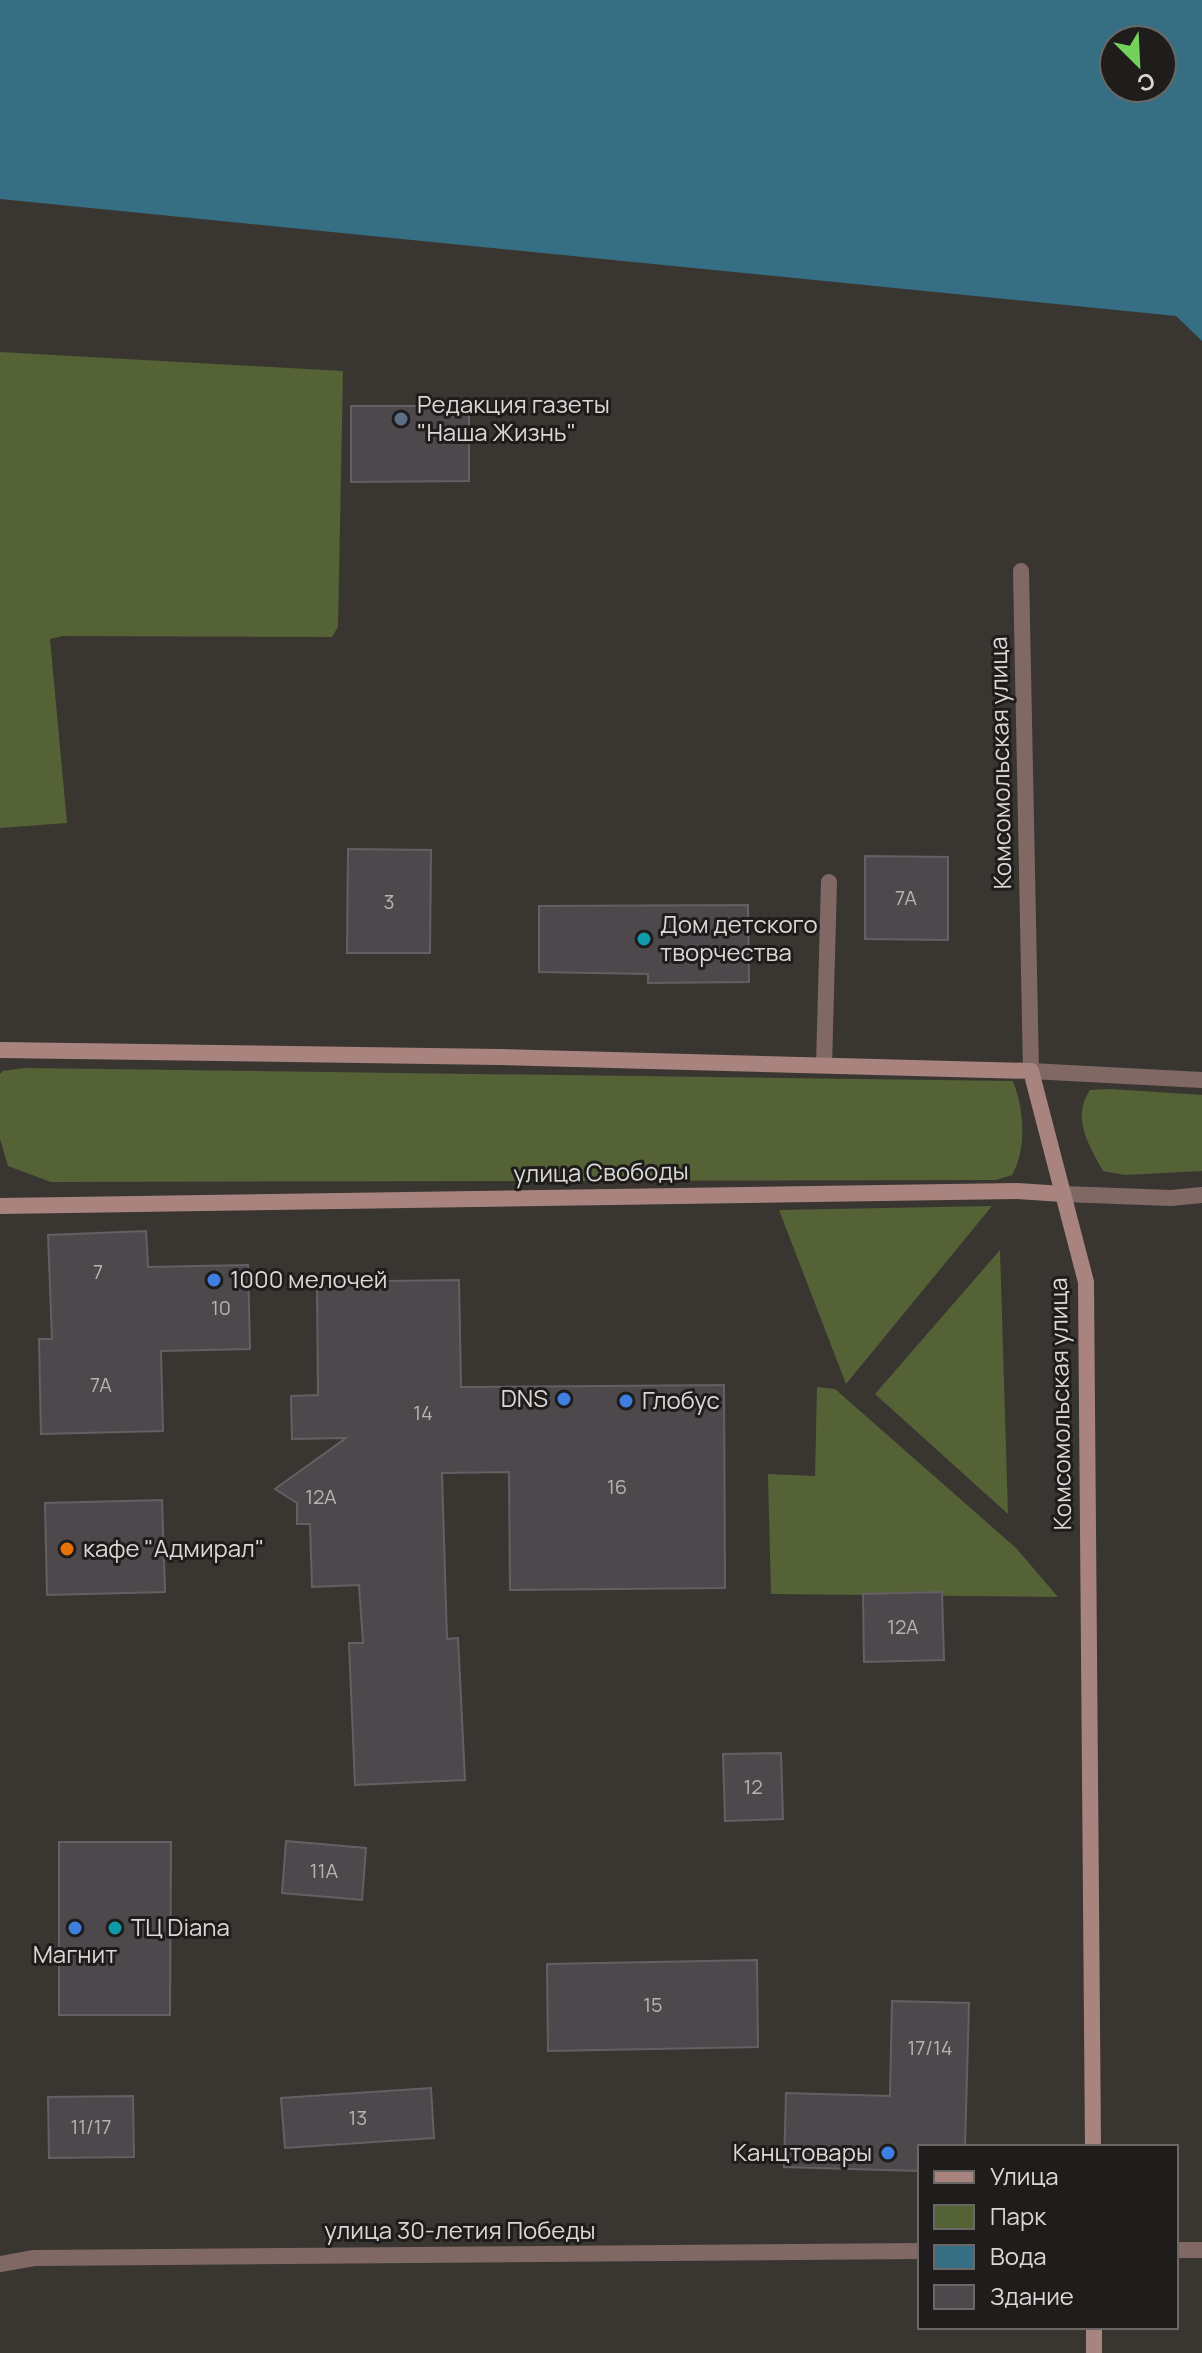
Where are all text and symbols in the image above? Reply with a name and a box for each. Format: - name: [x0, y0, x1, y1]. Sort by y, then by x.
- north arrow: [1098, 24, 1178, 104]
- text: С: [1133, 65, 1160, 99]
- place label: Редакция газеты "Наша Жизнь": [417, 387, 610, 448]
- marker: Редакция газеты "Наша Жизнь": [392, 410, 410, 428]
- street label: Комсомольская улица: [981, 636, 1018, 890]
- house number: 7А: [895, 884, 917, 911]
- house number: 3: [383, 888, 395, 915]
- place label: Дом детского творчества: [660, 907, 818, 968]
- marker: Дом детского творчества: [635, 930, 653, 948]
- street label: улица Свободы: [513, 1153, 689, 1190]
- house number: 7: [93, 1258, 103, 1285]
- place label: 1000 мелочей: [230, 1262, 387, 1295]
- marker: 1000 мелочей: [205, 1271, 223, 1289]
- street label: Комсомольская улица: [1041, 1277, 1078, 1531]
- house number: 10: [211, 1294, 231, 1321]
- house number: 7А: [90, 1371, 112, 1398]
- place label: DNS: [501, 1381, 548, 1414]
- place label: Глобус: [642, 1383, 720, 1416]
- marker: DNS: [555, 1390, 573, 1408]
- marker: Глобус: [617, 1392, 635, 1410]
- house number: 14: [413, 1399, 433, 1426]
- house number: 16: [607, 1473, 627, 1500]
- house number: 12А: [305, 1483, 337, 1510]
- place label: кафе "Адмирал": [83, 1531, 264, 1564]
- marker: кафе "Адмирал": [58, 1540, 76, 1558]
- house number: 12А: [887, 1613, 919, 1640]
- house number: 12: [743, 1773, 763, 1800]
- house number: 11А: [310, 1857, 338, 1884]
- place label: ТЦ Diana: [131, 1910, 230, 1943]
- marker: Магнит: [66, 1919, 84, 1937]
- marker: ТЦ Diana: [106, 1919, 124, 1937]
- place label: Магнит: [33, 1937, 117, 1970]
- house number: 15: [643, 1991, 663, 2018]
- house number: 17/14: [907, 2034, 953, 2061]
- house number: 13: [349, 2104, 367, 2131]
- house number: 11/17: [70, 2113, 112, 2140]
- place label: Канцтовары: [733, 2135, 872, 2168]
- marker: Канцтовары: [879, 2144, 897, 2162]
- legend: [918, 2145, 1178, 2329]
- text: Улица: [990, 2159, 1059, 2192]
- text: Парк: [990, 2199, 1047, 2232]
- street label: улица 30-летия Победы: [324, 2213, 596, 2246]
- text: Вода: [990, 2239, 1047, 2272]
- text: Здание: [990, 2279, 1074, 2312]

